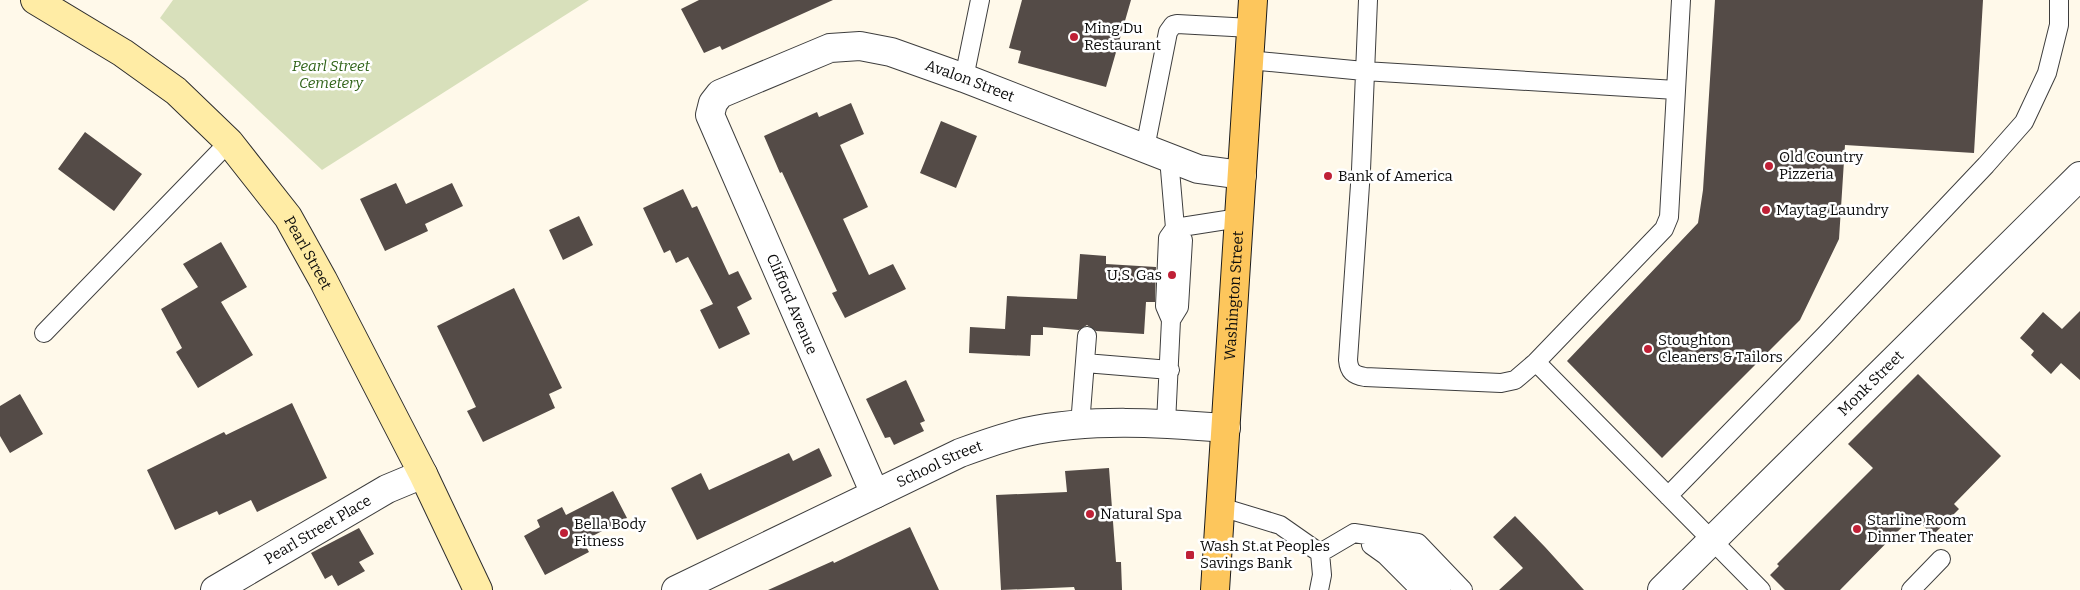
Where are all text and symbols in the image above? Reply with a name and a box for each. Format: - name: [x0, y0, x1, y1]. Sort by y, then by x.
- place label: Ming Du Restaurant: [1084, 19, 1162, 54]
- marker: Ming Du Restaurant: [1068, 31, 1080, 43]
- street label: Avalon Street: [923, 56, 1017, 106]
- park label: Pearl Street Cemetery: [292, 57, 371, 92]
- place label: Old Country Pizzeria: [1779, 148, 1863, 183]
- marker: Old Country Pizzeria: [1763, 160, 1775, 172]
- place label: Bank of America: [1338, 167, 1453, 185]
- marker: Bank of America: [1322, 170, 1334, 182]
- place label: Maytag Laundry: [1776, 201, 1889, 219]
- marker: Maytag Laundry: [1760, 204, 1772, 216]
- street label: Pearl Street: [280, 213, 336, 293]
- street label: Washington Street: [1221, 230, 1247, 361]
- street label: Clifford Avenue: [763, 251, 821, 357]
- place label: U.S. Gas: [1107, 266, 1162, 284]
- marker: U.S. Gas: [1166, 269, 1178, 281]
- place label: Stoughton Cleaners & Tailors: [1658, 331, 1783, 366]
- marker: Stoughton Cleaners & Tailors: [1642, 343, 1654, 355]
- street label: Monk Street: [1834, 346, 1908, 419]
- street label: School Street: [893, 437, 985, 491]
- street label: Pearl Street Place: [261, 491, 374, 568]
- place label: Natural Spa: [1100, 505, 1182, 523]
- marker: Natural Spa: [1084, 508, 1096, 520]
- place label: Starline Room Dinner Theater: [1867, 511, 1974, 546]
- place label: Bella Body Fitness: [574, 515, 646, 550]
- marker: Starline Room Dinner Theater: [1851, 523, 1863, 535]
- marker: Bella Body Fitness: [558, 527, 570, 539]
- place label: Wash St.at Peoples Savings Bank: [1200, 537, 1330, 572]
- marker: Wash St.at Peoples Savings Bank: [1184, 549, 1196, 561]

